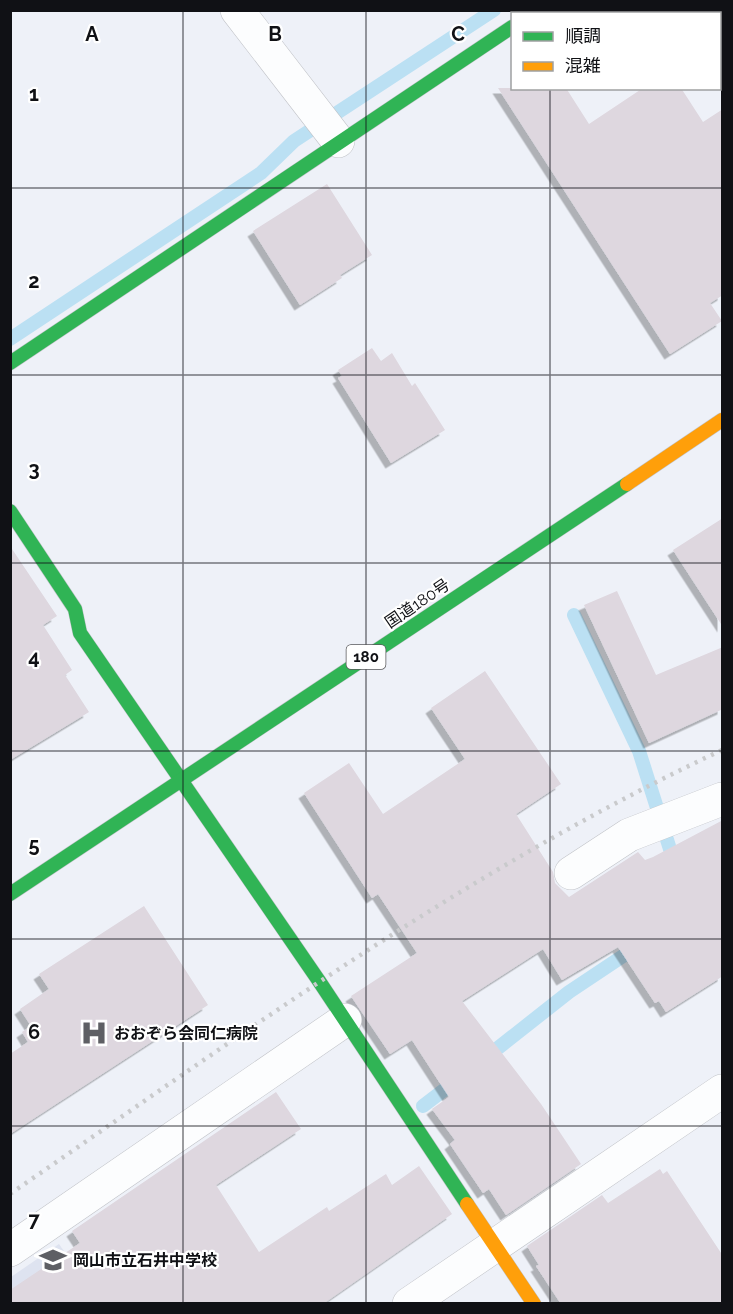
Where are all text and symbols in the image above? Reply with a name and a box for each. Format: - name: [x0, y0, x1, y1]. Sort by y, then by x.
- legend: [511, 12, 721, 90]
- text: A: [85, 22, 99, 46]
- text: B: [268, 22, 282, 46]
- text: C: [451, 22, 465, 46]
- text: 順調: [565, 25, 601, 46]
- text: 混雑: [565, 55, 601, 76]
- text: 1: [29, 82, 39, 106]
- text: 2: [28, 269, 40, 293]
- text: 3: [28, 457, 40, 481]
- street label: 国道180号: [381, 575, 453, 632]
- text: 4: [28, 645, 40, 669]
- road number: 180: [346, 645, 386, 669]
- text: 5: [28, 833, 40, 857]
- hospital icon: おおぞら会同仁病院: [79, 1018, 109, 1048]
- text: 6: [28, 1020, 40, 1044]
- place label: おおぞら会同仁病院: [114, 1024, 258, 1043]
- text: 7: [28, 1208, 40, 1232]
- school or university icon: 岡山市立石井中学校: [38, 1245, 68, 1275]
- place label: 岡山市立石井中学校: [73, 1251, 217, 1270]

